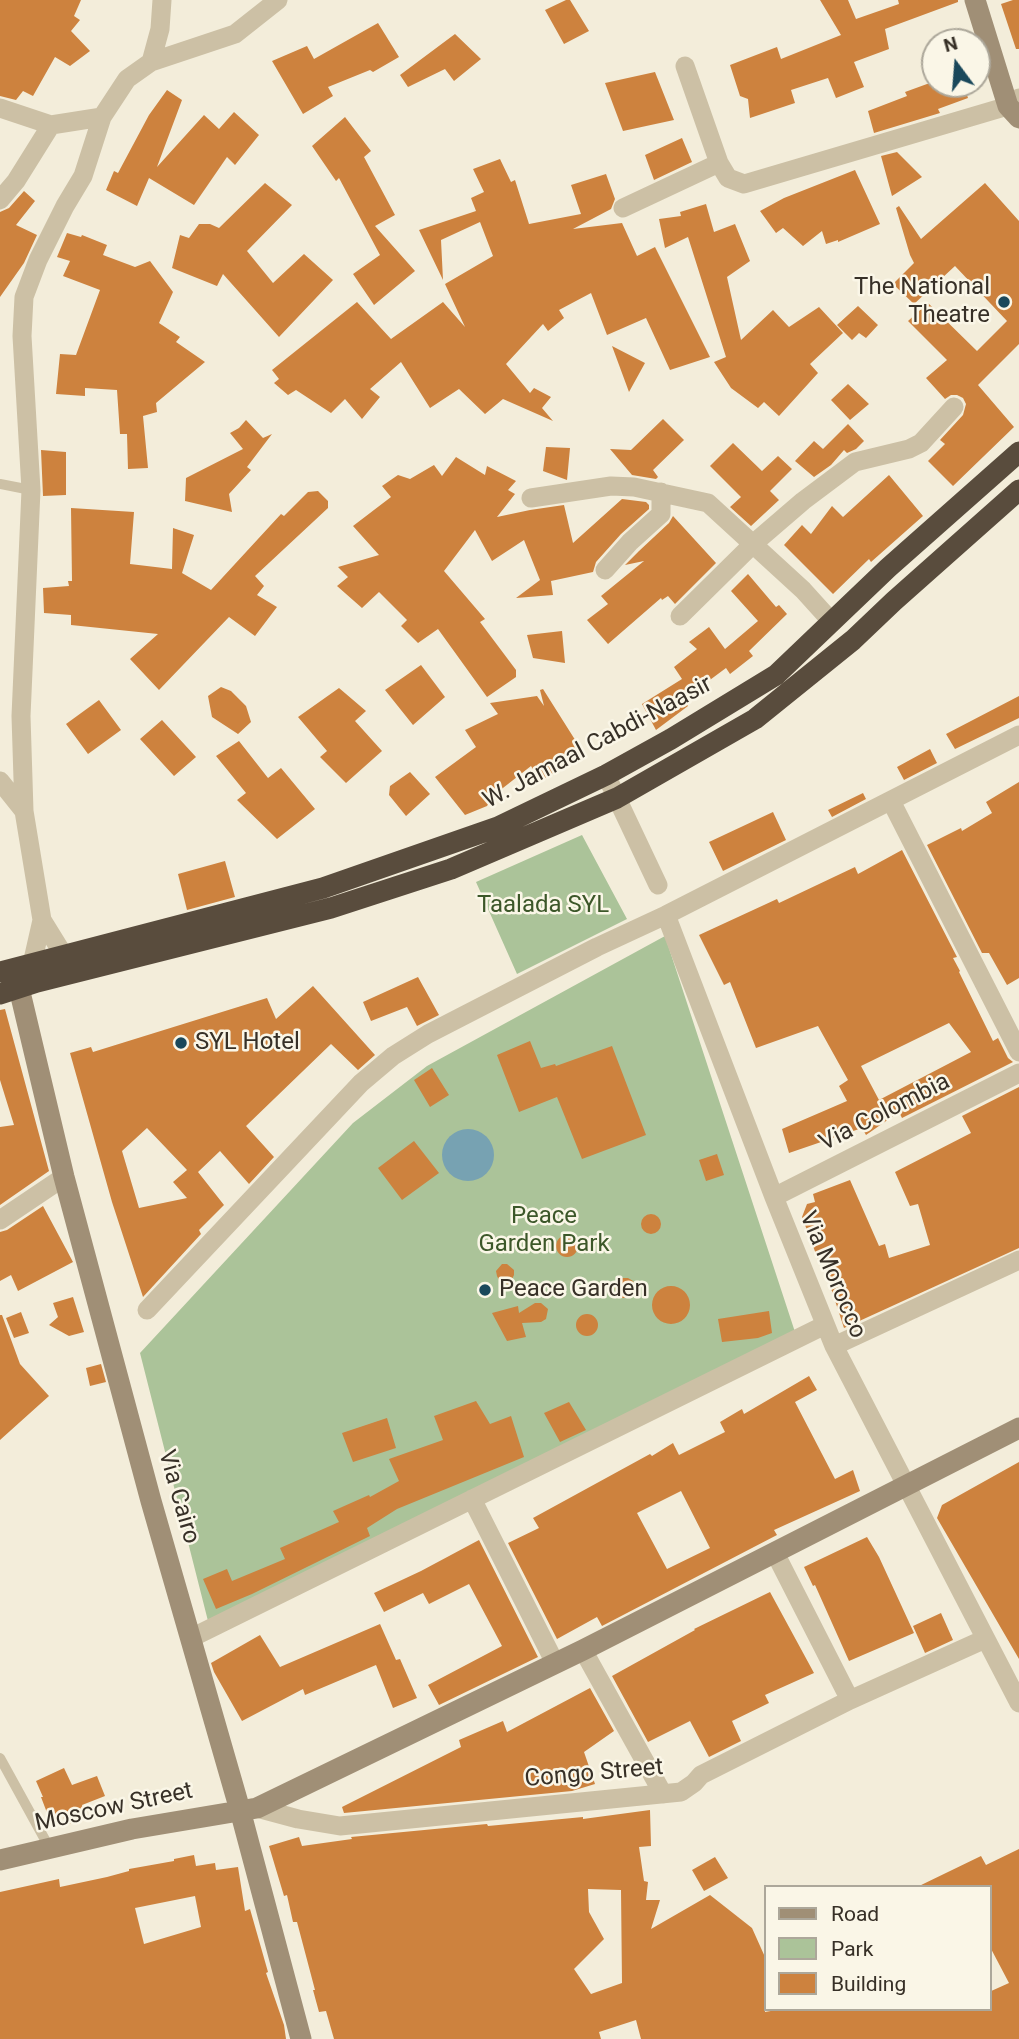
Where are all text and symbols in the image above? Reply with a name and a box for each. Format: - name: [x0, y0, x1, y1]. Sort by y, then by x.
- north arrow: [921, 28, 991, 98]
- text: N: [941, 31, 960, 57]
- place label: The National Theatre: [854, 274, 990, 330]
- marker: The National Theatre: [996, 294, 1012, 310]
- street label: W. Jamaal Cabdi-Naasir: [479, 670, 717, 816]
- park label: Taalada SYL: [477, 892, 609, 920]
- place label: SYL Hotel: [195, 1029, 300, 1057]
- marker: SYL Hotel: [173, 1035, 189, 1051]
- street label: Via Colombia: [815, 1068, 955, 1158]
- park label: Peace Garden Park: [478, 1203, 610, 1259]
- street label: Via Morocco: [792, 1207, 872, 1343]
- place label: Peace Garden: [499, 1276, 648, 1304]
- marker: Peace Garden: [477, 1282, 493, 1298]
- street label: Via Cairo: [151, 1447, 205, 1547]
- street label: Congo Street: [524, 1754, 664, 1794]
- street label: Moscow Street: [32, 1777, 196, 1839]
- legend: [764, 1885, 991, 2011]
- text: Road: [831, 1902, 879, 1926]
- text: Park: [831, 1937, 873, 1961]
- text: Building: [831, 1972, 906, 1996]

